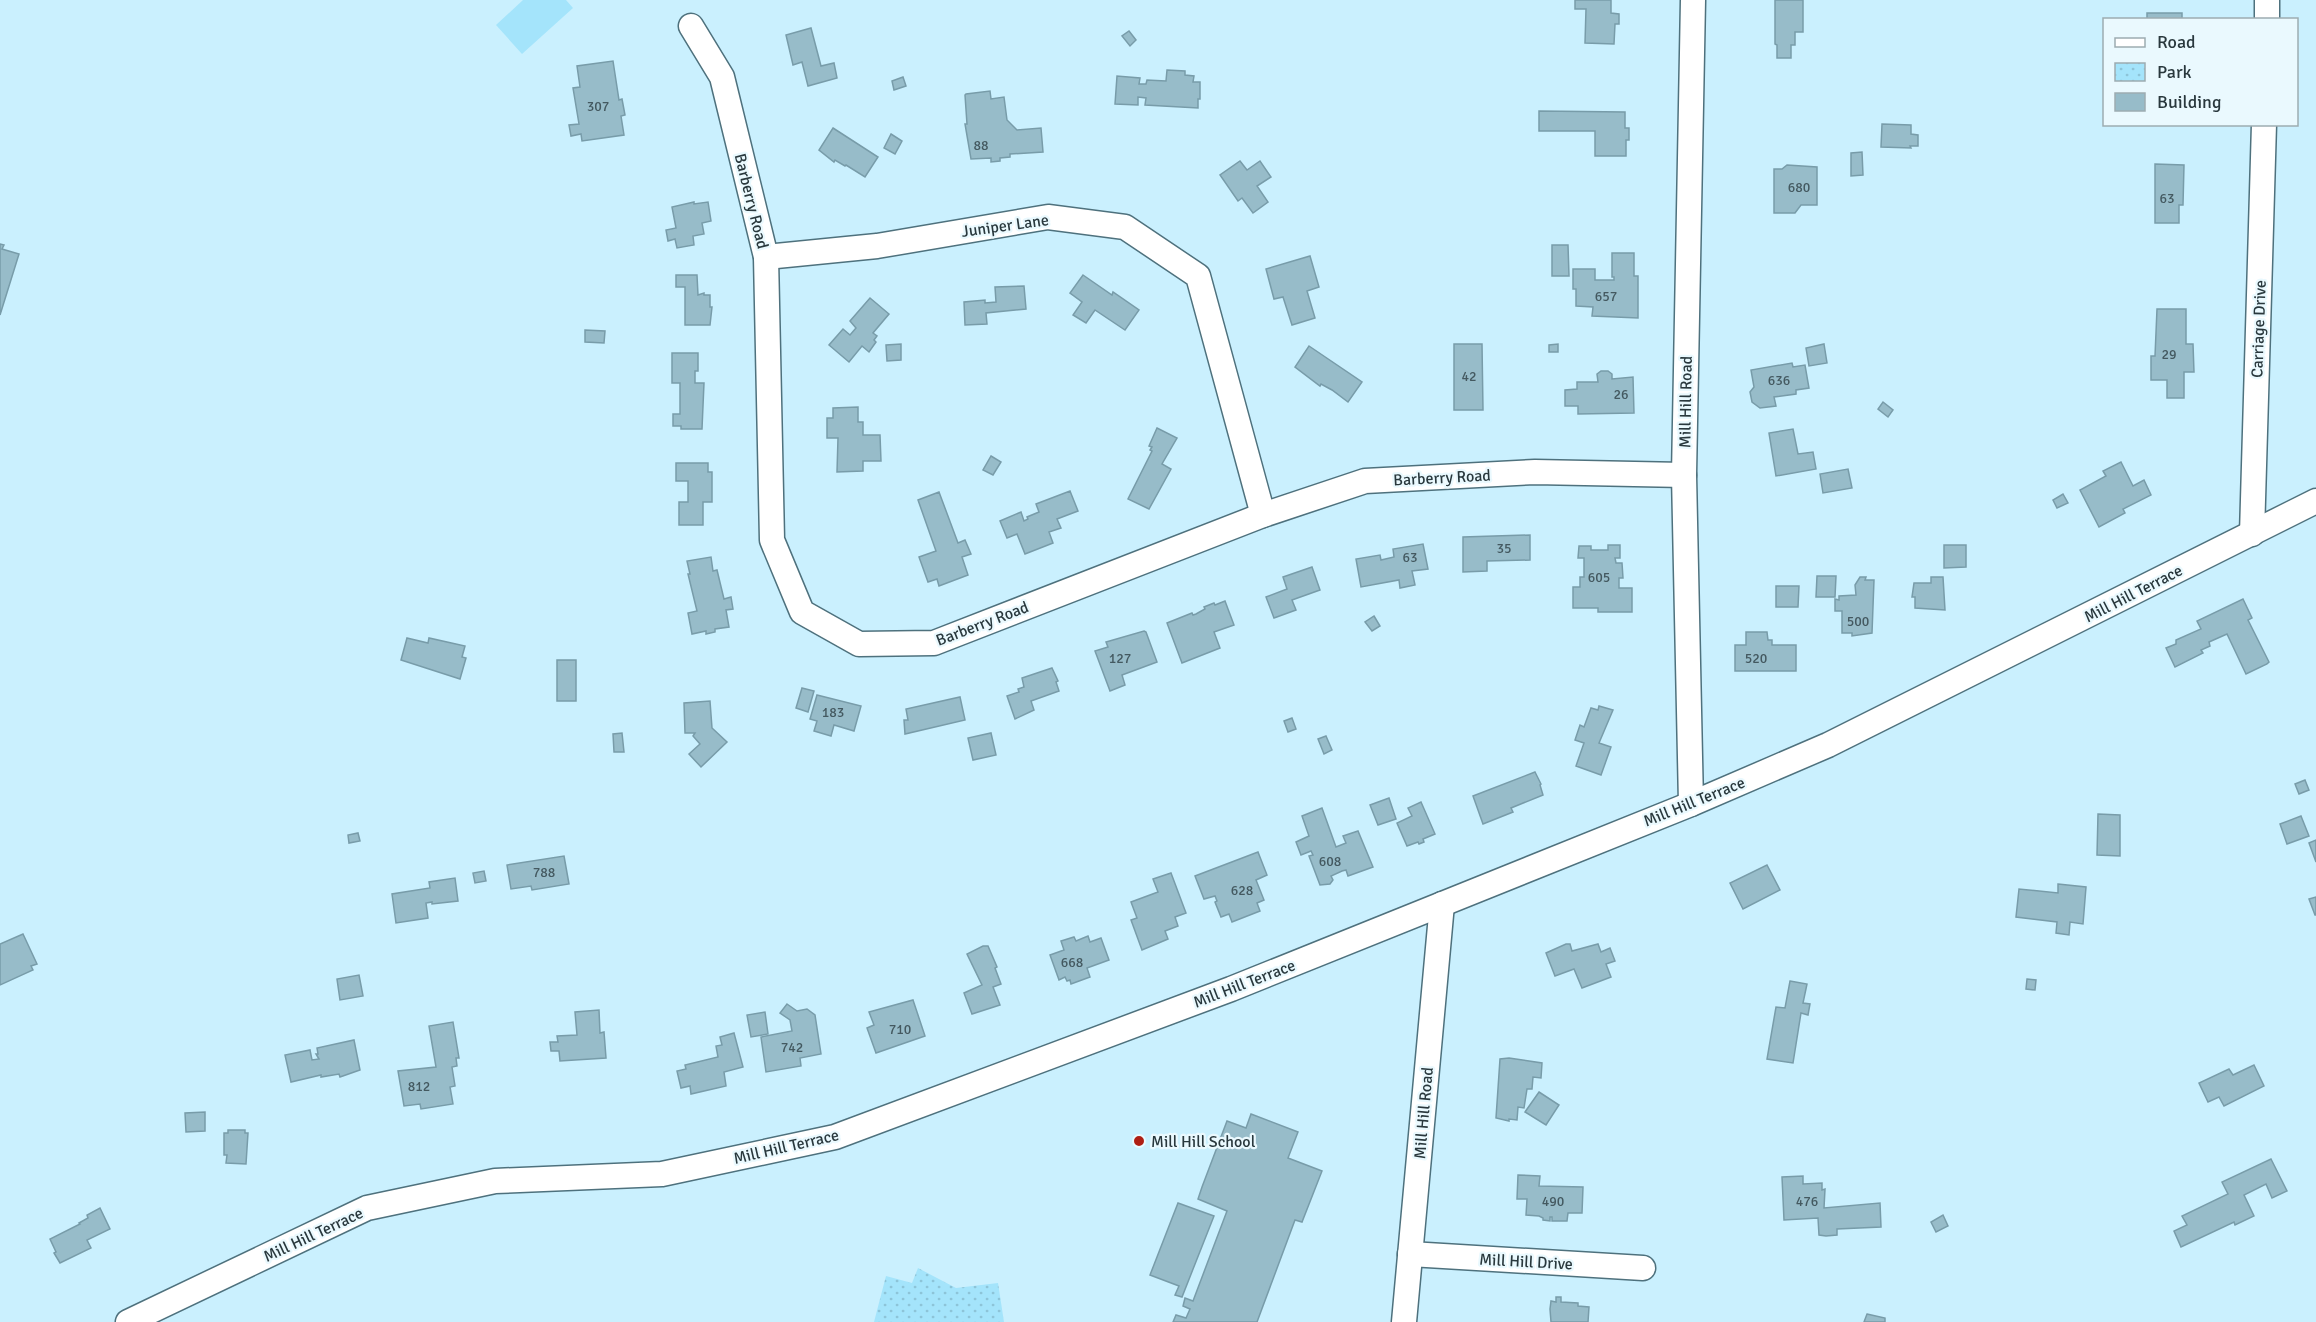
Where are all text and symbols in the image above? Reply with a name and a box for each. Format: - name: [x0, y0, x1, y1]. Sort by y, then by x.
- legend: [2103, 18, 2298, 126]
- text: Road: [2157, 31, 2196, 53]
- text: Park: [2157, 61, 2192, 83]
- text: Building: [2157, 91, 2221, 113]
- house number: 307: [587, 98, 609, 115]
- house number: 88: [973, 137, 989, 154]
- street label: Barberry Road: [730, 151, 773, 251]
- house number: 680: [1788, 179, 1810, 196]
- house number: 63: [2159, 190, 2175, 207]
- street label: Juniper Lane: [960, 210, 1050, 242]
- street label: Carriage Drive: [2247, 280, 2271, 378]
- house number: 657: [1595, 288, 1617, 305]
- house number: 29: [2161, 346, 2177, 363]
- street label: Mill Hill Road: [1675, 356, 1697, 448]
- house number: 42: [1461, 368, 1477, 385]
- house number: 636: [1768, 372, 1790, 389]
- house number: 26: [1613, 386, 1629, 403]
- street label: Barberry Road: [1393, 465, 1491, 491]
- house number: 35: [1496, 540, 1512, 557]
- house number: 63: [1402, 549, 1418, 566]
- street label: Mill Hill Terrace: [2081, 561, 2186, 627]
- house number: 605: [1588, 569, 1610, 586]
- street label: Barberry Road: [933, 597, 1031, 651]
- house number: 500: [1847, 613, 1869, 630]
- house number: 127: [1109, 650, 1131, 667]
- house number: 520: [1745, 650, 1767, 667]
- house number: 183: [822, 704, 844, 721]
- street label: Mill Hill Terrace: [1641, 773, 1748, 831]
- house number: 608: [1319, 853, 1341, 870]
- house number: 788: [533, 864, 555, 881]
- house number: 628: [1231, 882, 1253, 899]
- house number: 668: [1061, 954, 1083, 971]
- street label: Mill Hill Terrace: [1191, 955, 1298, 1013]
- house number: 710: [889, 1021, 911, 1038]
- house number: 742: [781, 1039, 803, 1056]
- street label: Mill Hill Road: [1410, 1066, 1438, 1160]
- house number: 812: [408, 1078, 430, 1095]
- street label: Mill Hill Terrace: [732, 1125, 841, 1169]
- place label: Mill Hill School: [1151, 1132, 1256, 1152]
- marker: Mill Hill School: [1132, 1134, 1146, 1148]
- house number: 490: [1542, 1193, 1564, 1210]
- house number: 476: [1796, 1193, 1818, 1210]
- street label: Mill Hill Terrace: [260, 1203, 366, 1267]
- street label: Mill Hill Drive: [1479, 1250, 1573, 1274]

